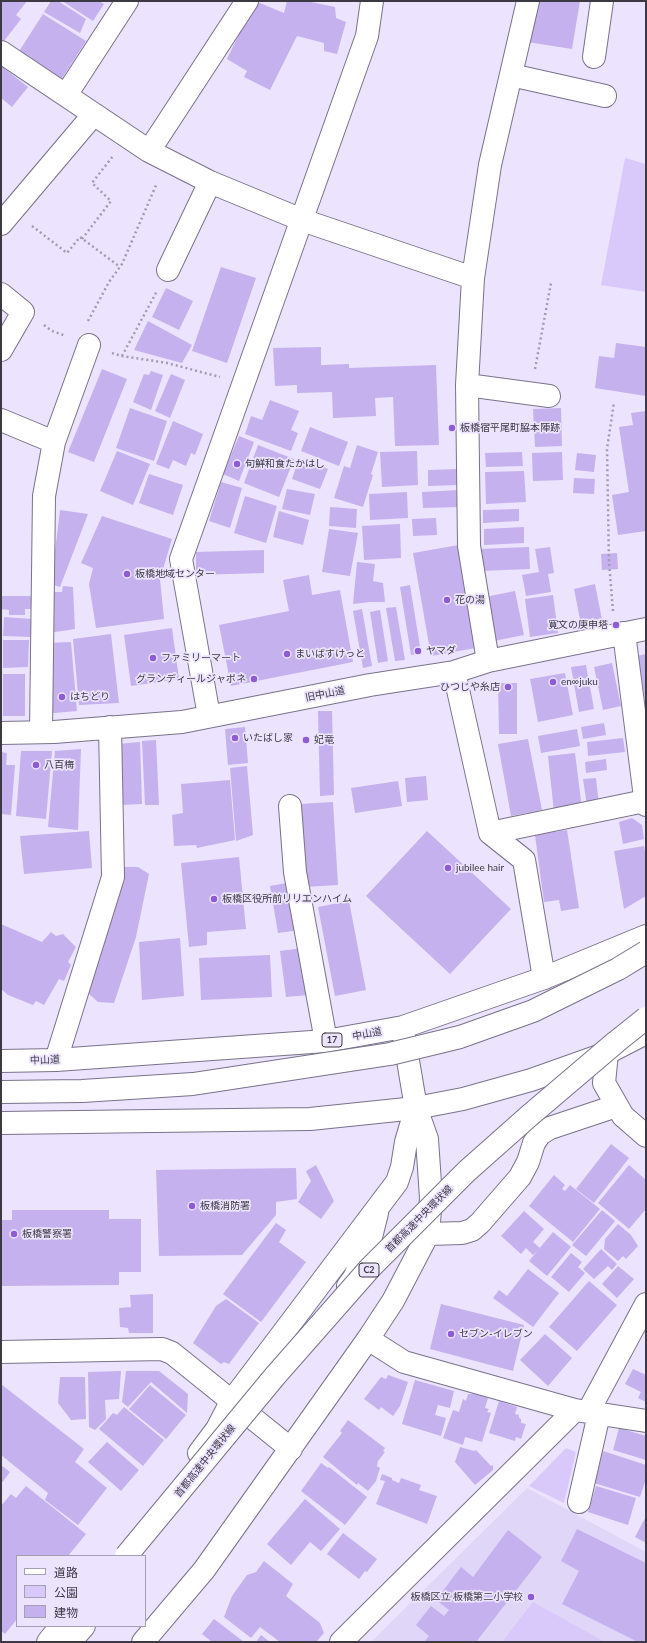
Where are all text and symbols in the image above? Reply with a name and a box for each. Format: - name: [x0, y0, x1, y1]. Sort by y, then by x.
- place label: 板橋宿平尾町脇本陣跡: [460, 422, 560, 434]
- marker: 板橋宿平尾町脇本陣跡: [447, 423, 457, 433]
- place label: 旬鮮和食たかはし: [245, 458, 325, 470]
- marker: 旬鮮和食たかはし: [232, 459, 242, 469]
- place label: 板橋地域センター: [135, 568, 215, 580]
- marker: 板橋地域センター: [122, 569, 132, 579]
- place label: 花の湯: [455, 594, 485, 606]
- marker: 花の湯: [442, 595, 452, 605]
- place label: 寛文の庚申塔: [548, 619, 608, 631]
- marker: 寛文の庚申塔: [611, 620, 621, 630]
- place label: ヤマダ: [426, 645, 456, 657]
- marker: ヤマダ: [413, 646, 423, 656]
- place label: まいばすけっと: [295, 648, 365, 660]
- marker: まいばすけっと: [282, 649, 292, 659]
- place label: ファミリーマート: [161, 652, 241, 664]
- marker: ファミリーマート: [148, 653, 158, 663]
- place label: グランディールジャポネ: [136, 673, 246, 685]
- marker: グランディールジャポネ: [249, 674, 259, 684]
- place label: en∞juku: [561, 676, 598, 688]
- marker: en∞juku: [548, 677, 558, 687]
- place label: ひつじや糸店: [440, 681, 500, 693]
- marker: ひつじや糸店: [503, 682, 513, 692]
- street label: 旧中山道: [304, 684, 346, 704]
- place label: はちどり: [70, 691, 110, 703]
- marker: はちどり: [57, 692, 67, 702]
- place label: いたばし家: [243, 732, 293, 744]
- marker: いたばし家: [230, 733, 240, 743]
- place label: 妃竜: [314, 734, 334, 746]
- marker: 妃竜: [301, 735, 311, 745]
- place label: 八百梅: [44, 759, 74, 771]
- marker: 八百梅: [31, 760, 41, 770]
- place label: jubilee hair: [456, 862, 504, 874]
- marker: jubilee hair: [443, 863, 453, 873]
- place label: 板橋区役所前リリエンハイム: [222, 893, 352, 905]
- marker: 板橋区役所前リリエンハイム: [209, 894, 219, 904]
- street label: 中山道: [351, 1025, 383, 1043]
- road number: 17: [322, 1033, 342, 1047]
- street label: 中山道: [30, 1053, 60, 1067]
- street label: 首都高速中央環状線: [383, 1183, 455, 1255]
- place label: 板橋消防署: [200, 1200, 250, 1212]
- marker: 板橋消防署: [187, 1201, 197, 1211]
- place label: 板橋警察署: [22, 1228, 72, 1240]
- marker: 板橋警察署: [9, 1229, 19, 1239]
- road number: C2: [359, 1263, 379, 1277]
- place label: セブン-イレブン: [459, 1328, 533, 1340]
- marker: セブン-イレブン: [446, 1329, 456, 1339]
- street label: 首都高速中央環状線: [172, 1422, 238, 1500]
- legend: [16, 1555, 146, 1627]
- text: 道路: [54, 1565, 78, 1580]
- text: 公園: [54, 1585, 78, 1600]
- place label: 板橋区立 板橋第二小学校: [410, 1591, 523, 1603]
- marker: 板橋区立 板橋第二小学校: [526, 1592, 536, 1602]
- text: 建物: [54, 1605, 78, 1620]

